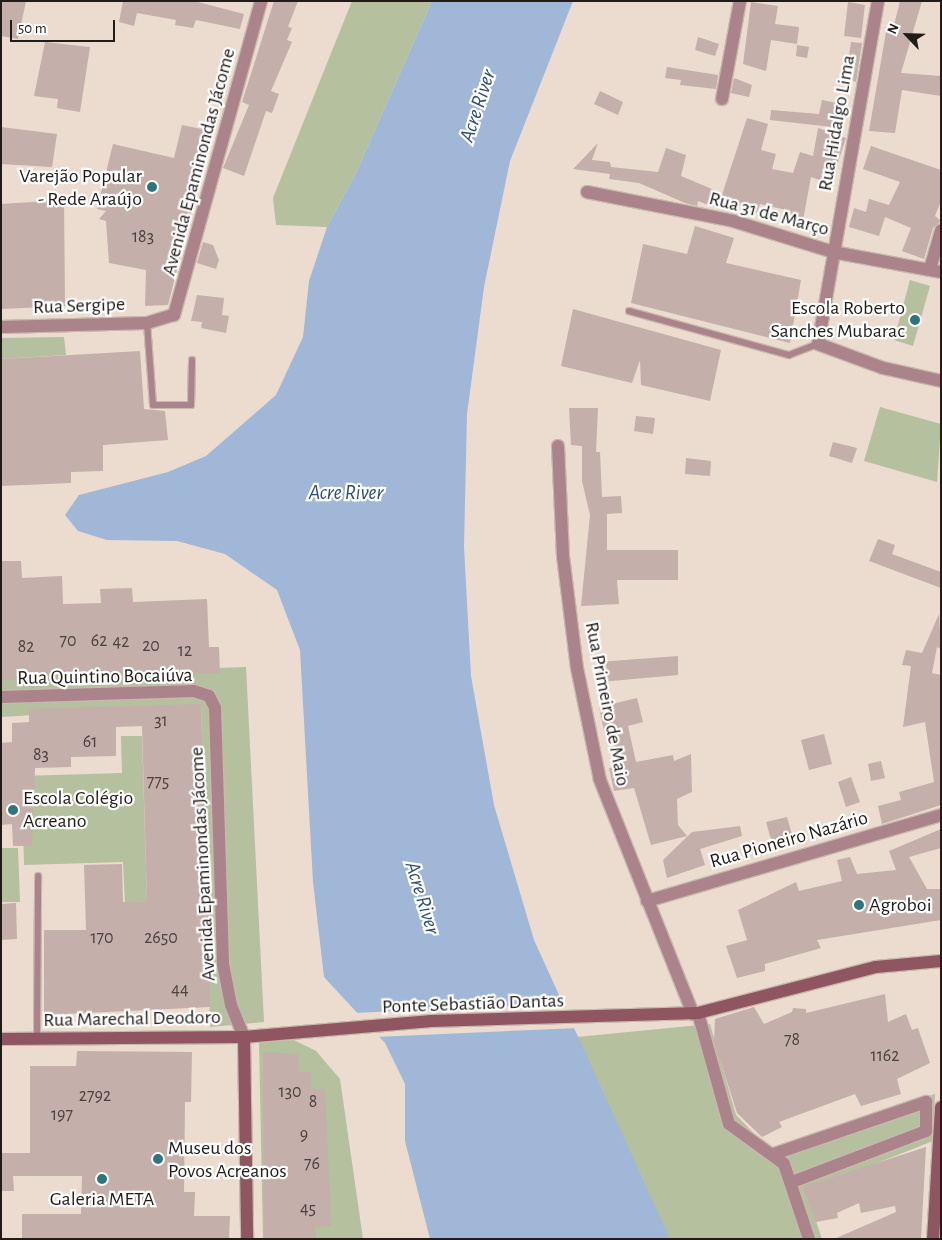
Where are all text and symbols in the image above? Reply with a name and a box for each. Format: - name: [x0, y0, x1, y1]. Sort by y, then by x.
- scale bar: [12, 10, 118, 42]
- north arrow: [882, 10, 932, 60]
- text: 50 m: [18, 21, 47, 36]
- text: N: [885, 22, 902, 36]
- street label: Avenida Epaminondas Jácome: [157, 46, 241, 278]
- street label: Rua Hidalgo Lima: [813, 53, 861, 193]
- water label: Acre River: [454, 67, 502, 145]
- place label: Varejão Popular - Rede Araújo: [19, 164, 142, 211]
- marker: Varejão Popular - Rede Araújo: [146, 181, 158, 193]
- street label: Rua 31 de Março: [706, 186, 832, 242]
- house number: 183: [132, 226, 154, 248]
- street label: Rua Sergipe: [33, 292, 125, 320]
- place label: Escola Roberto Sanches Mubarac: [771, 296, 905, 343]
- marker: Escola Roberto Sanches Mubarac: [909, 314, 921, 326]
- water label: Acre River: [309, 480, 383, 506]
- street label: Rua Primeiro de Maio: [579, 620, 635, 788]
- house number: 70: [59, 630, 77, 652]
- house number: 62: [91, 630, 107, 652]
- house number: 42: [113, 631, 129, 653]
- house number: 20: [142, 635, 160, 657]
- house number: 82: [18, 636, 34, 658]
- house number: 12: [178, 640, 192, 662]
- street label: Rua Quintino Bocaiúva: [17, 663, 193, 691]
- house number: 31: [154, 710, 168, 732]
- house number: 61: [83, 731, 97, 753]
- house number: 83: [33, 744, 49, 766]
- street label: Avenida Epaminondas Jácome: [185, 746, 221, 982]
- house number: 775: [147, 771, 169, 793]
- place label: Escola Colégio Acreano: [23, 786, 133, 833]
- marker: Escola Colégio Acreano: [7, 804, 19, 816]
- street label: Rua Pioneiro Nazário: [707, 806, 871, 874]
- water label: Acre River: [399, 859, 445, 937]
- place label: Agroboi: [869, 893, 931, 917]
- marker: Agroboi: [853, 899, 865, 911]
- house number: 170: [90, 927, 114, 949]
- house number: 2650: [144, 927, 178, 949]
- house number: 44: [171, 979, 189, 1001]
- street label: Ponte Sebastião Dantas: [382, 989, 564, 1019]
- street label: Rua Marechal Deodoro: [43, 1005, 221, 1033]
- house number: 78: [784, 1029, 800, 1051]
- house number: 1162: [870, 1045, 900, 1067]
- house number: 130: [278, 1081, 302, 1103]
- house number: 2792: [79, 1085, 111, 1107]
- house number: 8: [309, 1091, 317, 1113]
- house number: 197: [51, 1104, 73, 1126]
- house number: 9: [300, 1124, 308, 1146]
- place label: Museu dos Povos Acreanos: [168, 1136, 287, 1183]
- marker: Museu dos Povos Acreanos: [152, 1153, 164, 1165]
- house number: 76: [304, 1153, 320, 1175]
- marker: Galeria META: [96, 1173, 108, 1185]
- place label: Galeria META: [50, 1187, 154, 1211]
- house number: 45: [300, 1198, 316, 1220]

